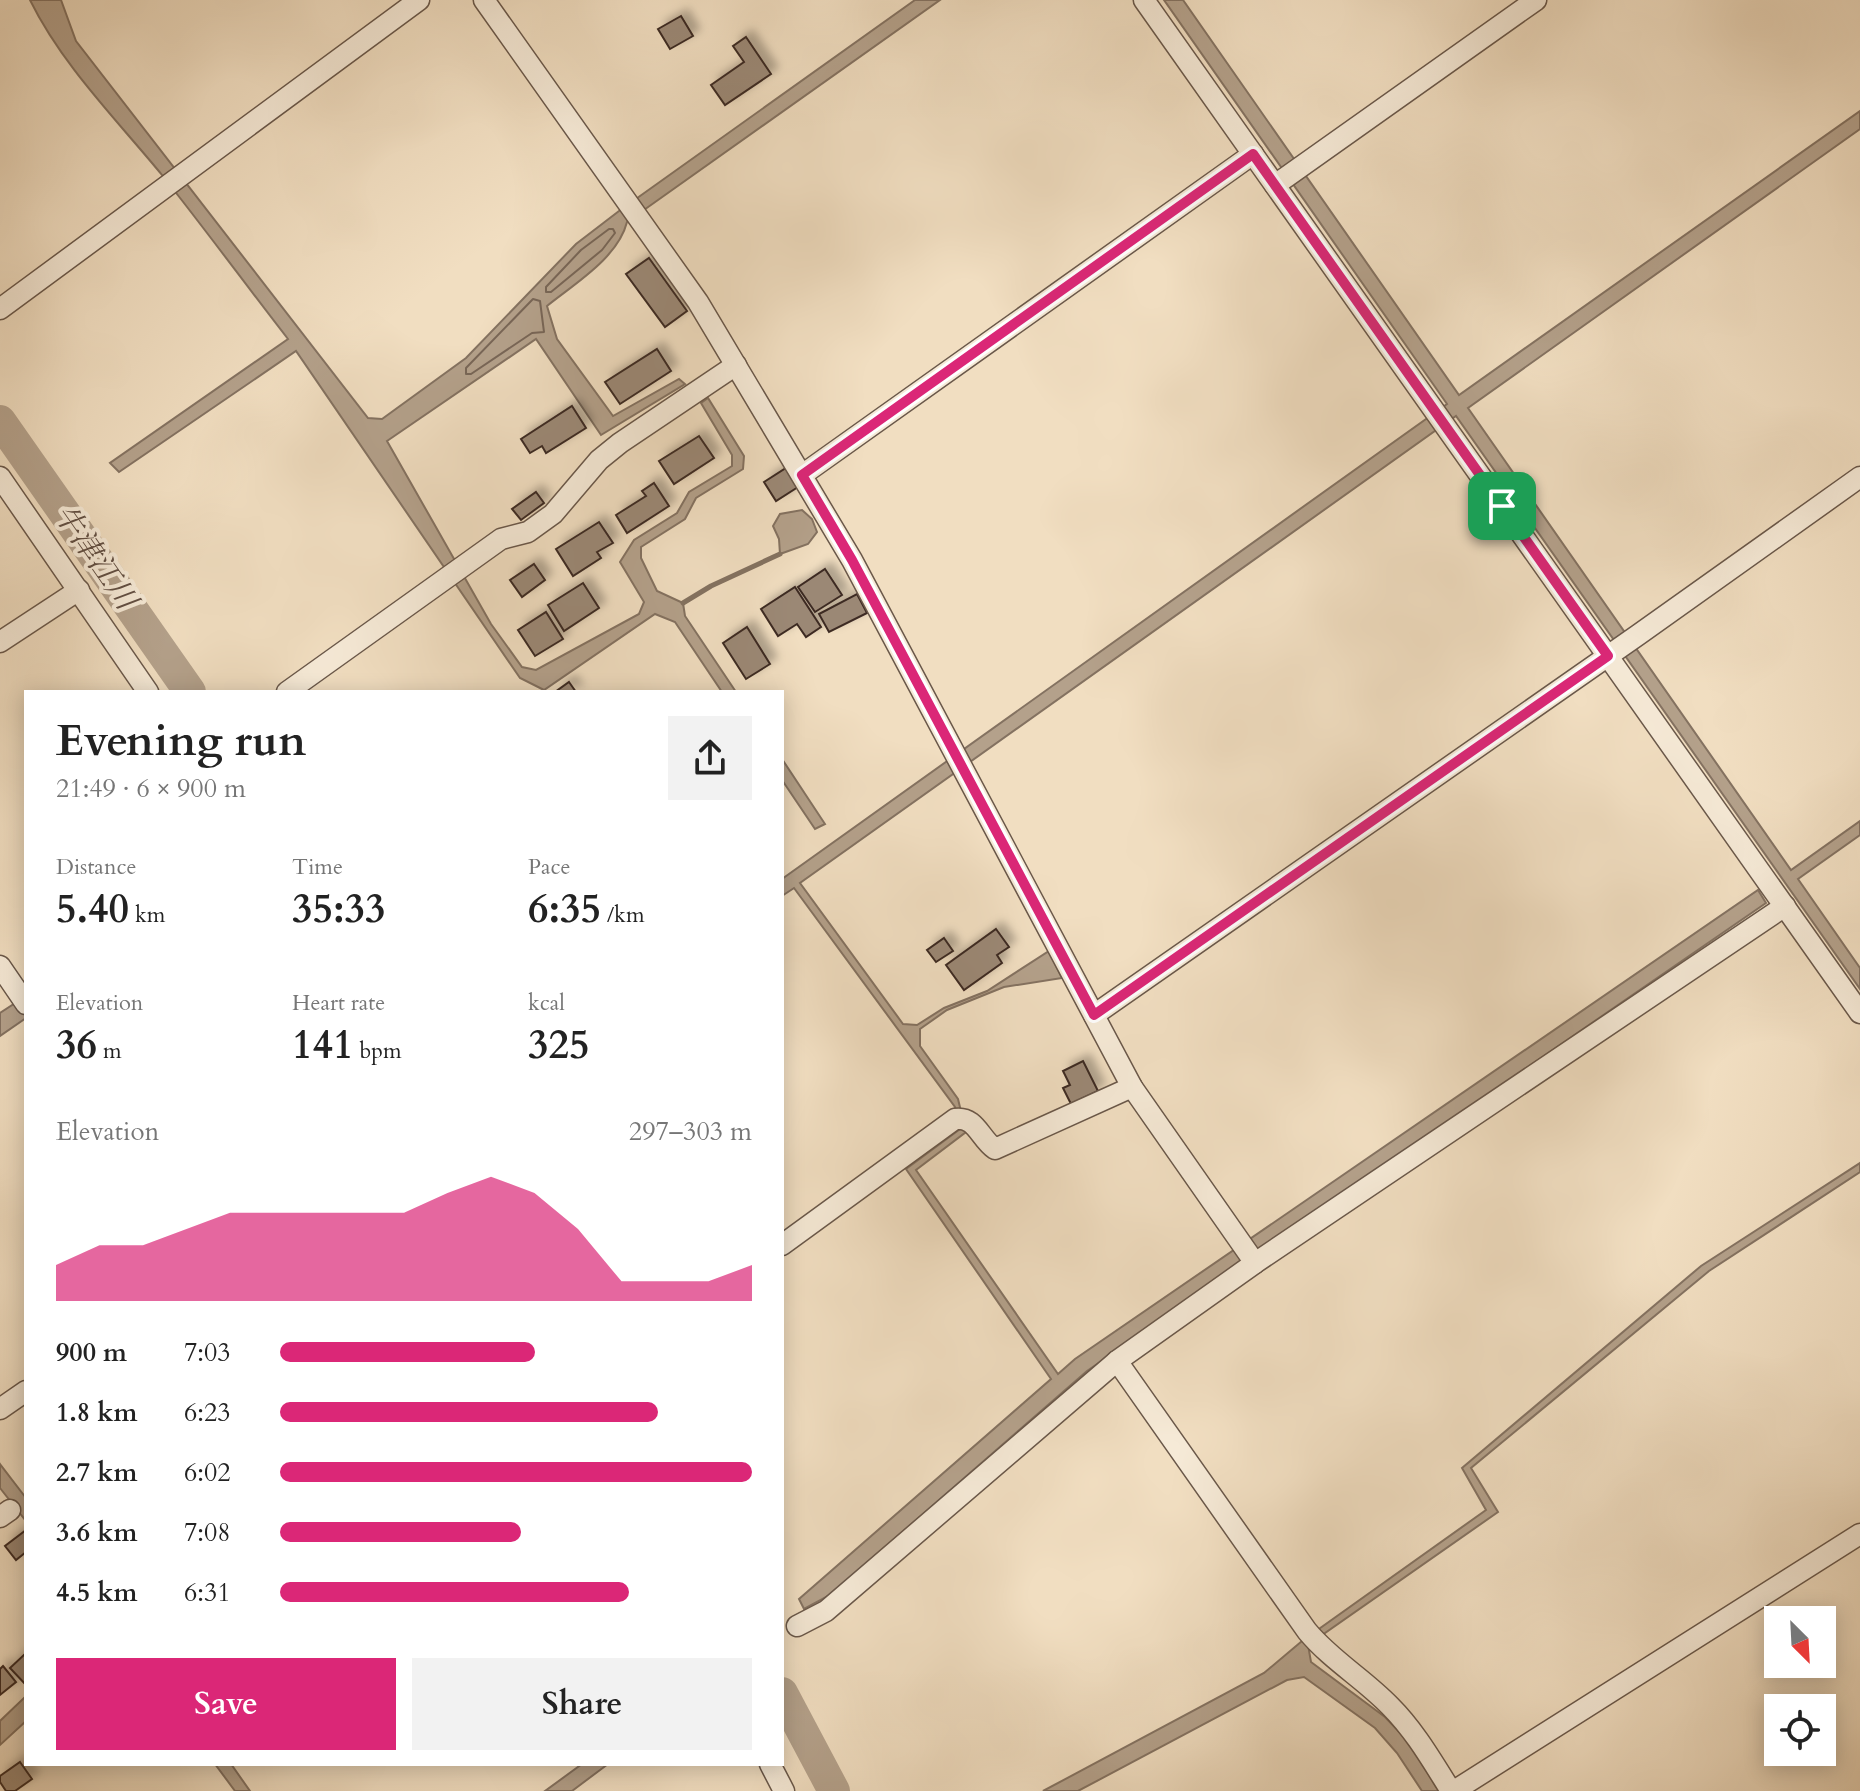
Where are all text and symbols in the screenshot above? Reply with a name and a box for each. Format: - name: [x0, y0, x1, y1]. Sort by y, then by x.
- pin: [1468, 472, 1536, 540]
- icon: arrive: [1480, 484, 1524, 528]
- water label: 牛津江川: [44, 496, 148, 620]
- text: Evening run: [56, 711, 306, 771]
- button: share: [668, 716, 752, 800]
- text: 21:49 · 6 × 900 m: [56, 771, 246, 806]
- text: Distance: [56, 852, 136, 882]
- text: Time: [292, 852, 343, 882]
- text: Pace: [528, 852, 571, 882]
- text: 5.40: [56, 882, 129, 937]
- text: 35:33: [292, 882, 386, 937]
- text: 6:35: [528, 882, 601, 937]
- text: km: [129, 900, 165, 930]
- text: /km: [601, 900, 645, 930]
- text: Elevation: [56, 988, 143, 1018]
- text: Heart rate: [292, 988, 385, 1018]
- text: kcal: [528, 988, 565, 1018]
- text: 36: [56, 1018, 97, 1073]
- text: 141: [292, 1018, 353, 1073]
- text: 325: [528, 1018, 589, 1073]
- text: m: [97, 1036, 122, 1066]
- text: bpm: [353, 1036, 402, 1066]
- text: Elevation: [56, 1114, 159, 1149]
- text: 297–303 m: [629, 1114, 752, 1149]
- text: 900 m: [56, 1335, 127, 1370]
- text: 7:03: [184, 1335, 231, 1370]
- text: 1.8 km: [56, 1395, 137, 1430]
- text: 6:23: [184, 1395, 231, 1430]
- text: 2.7 km: [56, 1455, 137, 1490]
- text: 6:02: [184, 1455, 231, 1490]
- text: 3.6 km: [56, 1515, 137, 1550]
- text: 7:08: [184, 1515, 231, 1550]
- text: 4.5 km: [56, 1575, 137, 1610]
- text: 6:31: [184, 1575, 231, 1610]
- north arrow: [1764, 1606, 1836, 1678]
- map controls: [1764, 1606, 1836, 1766]
- button: Save: [56, 1658, 396, 1750]
- button: Share: [412, 1658, 752, 1750]
- button: locate: [1764, 1694, 1836, 1766]

